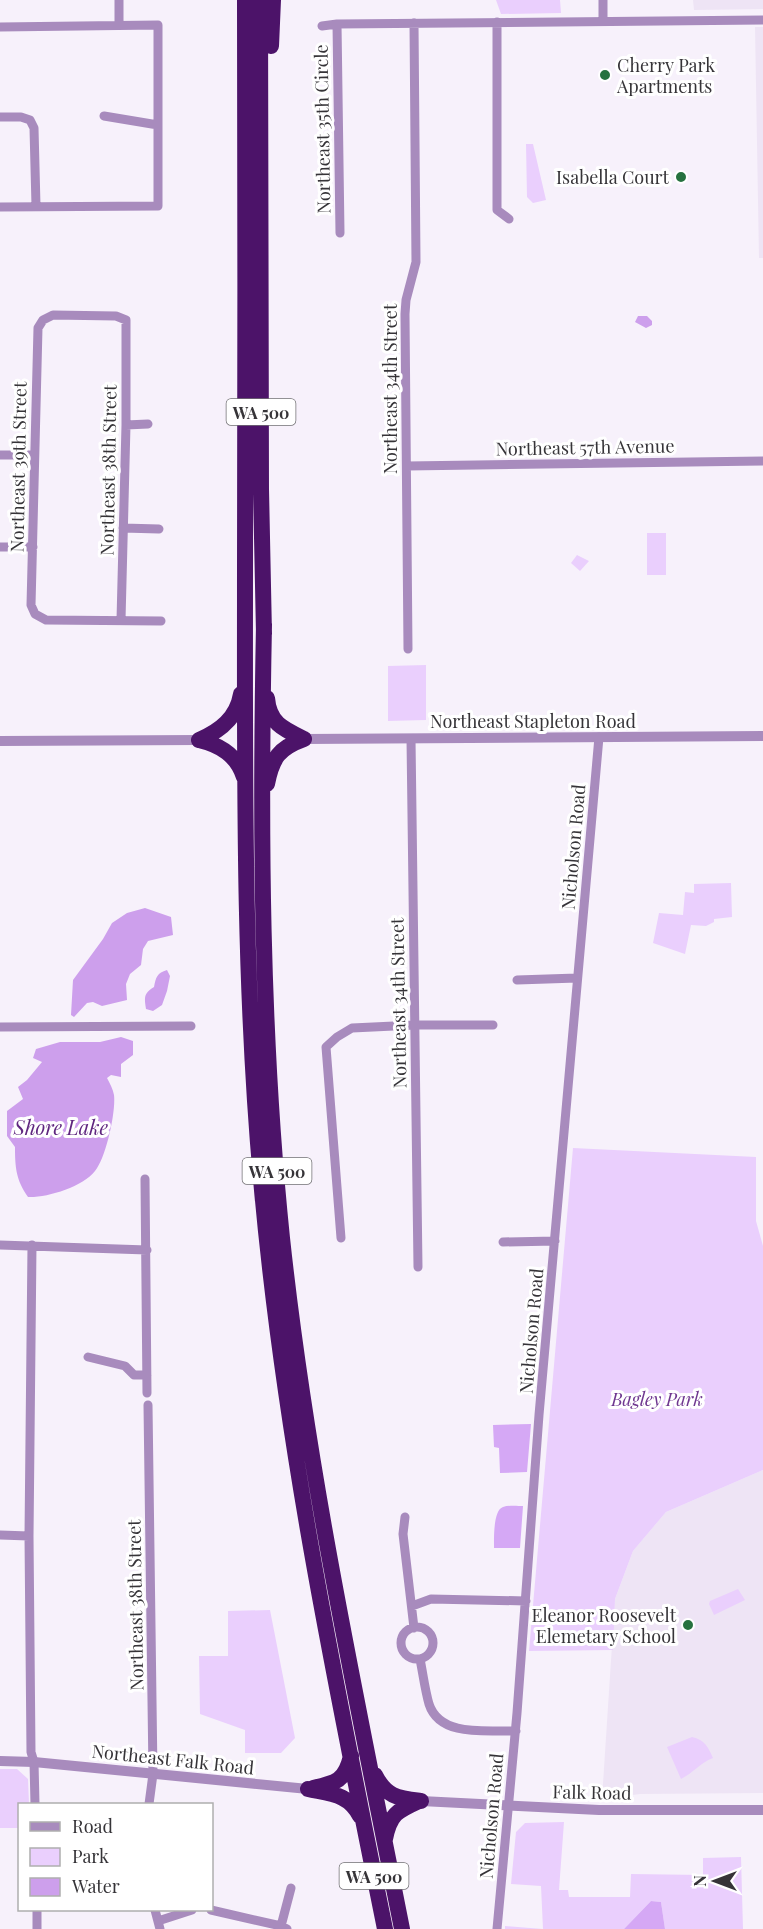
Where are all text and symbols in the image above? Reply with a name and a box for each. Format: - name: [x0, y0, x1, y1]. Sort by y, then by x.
- street label: Northeast 35th Circle: [309, 44, 335, 214]
- place label: Cherry Park Apartments: [616, 53, 715, 98]
- marker: Cherry Park Apartments: [598, 68, 612, 82]
- place label: Isabella Court: [556, 165, 670, 189]
- marker: Isabella Court: [674, 170, 688, 184]
- street label: Northeast 34th Street: [378, 303, 402, 474]
- street label: Northeast 39th Street: [5, 381, 32, 553]
- street label: Northeast 38th Street: [95, 384, 122, 556]
- road number: WA 500: [226, 399, 296, 425]
- street label: Northeast 57th Avenue: [495, 433, 675, 461]
- street label: Northeast Stapleton Road: [430, 709, 636, 733]
- street label: Nicholson Road: [556, 783, 590, 911]
- street label: Northeast 34th Street: [385, 917, 411, 1089]
- water label: Shore Lake: [13, 1113, 109, 1140]
- road number: WA 500: [242, 1158, 312, 1184]
- street label: Nicholson Road: [514, 1267, 548, 1395]
- park label: Bagley Park: [610, 1387, 703, 1411]
- street label: Northeast 38th Street: [121, 1519, 148, 1691]
- place label: Eleanor Roosevelt Elemetary School: [532, 1603, 677, 1648]
- marker: Eleanor Roosevelt Elemetary School: [681, 1618, 695, 1632]
- street label: Northeast Falk Road: [91, 1739, 256, 1780]
- street label: Nicholson Road: [474, 1752, 508, 1880]
- street label: Falk Road: [552, 1779, 632, 1805]
- legend: [18, 1803, 213, 1911]
- text: Road: [72, 1814, 113, 1838]
- text: Park: [72, 1844, 109, 1868]
- north arrow: [685, 1851, 745, 1911]
- road number: WA 500: [340, 1863, 409, 1889]
- text: Water: [71, 1874, 120, 1898]
- text: N: [689, 1875, 710, 1887]

